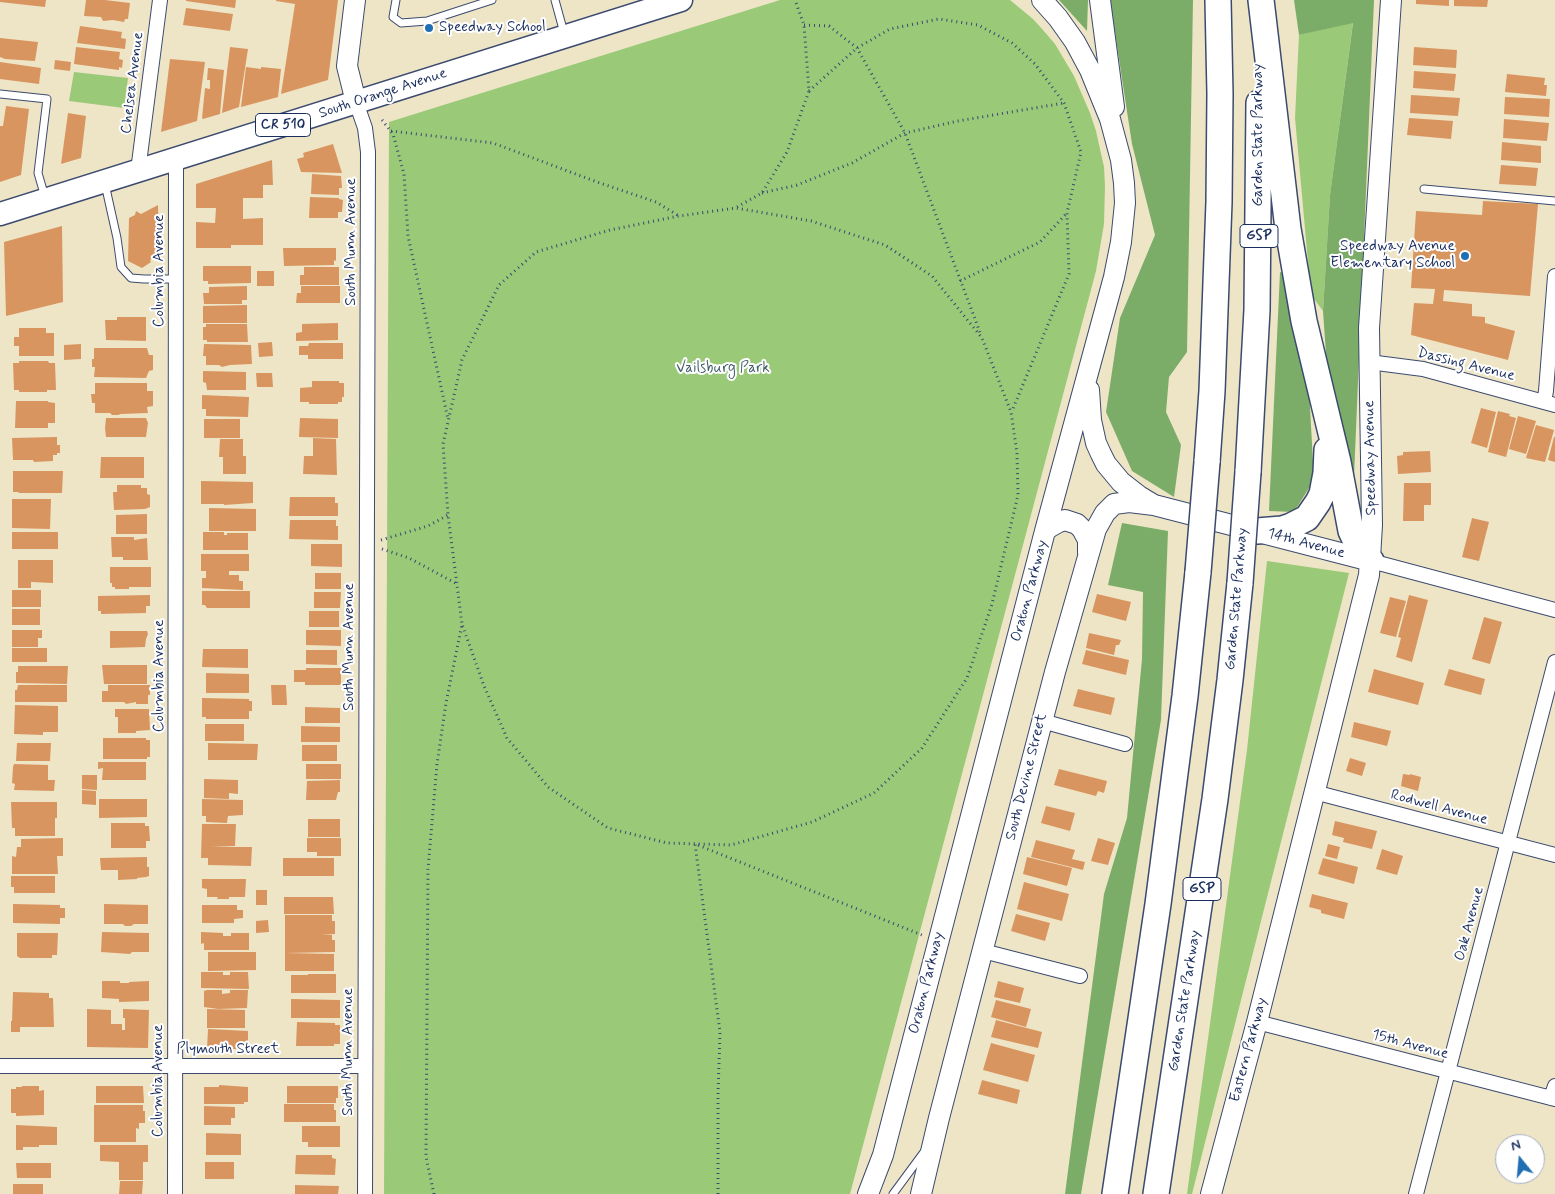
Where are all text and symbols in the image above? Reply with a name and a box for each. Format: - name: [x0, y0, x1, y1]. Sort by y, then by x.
- place label: Speedway School: [439, 19, 546, 37]
- marker: Speedway School: [423, 22, 435, 34]
- street label: Chelsea Avenue: [118, 31, 148, 135]
- street label: Garden State Parkway: [1250, 64, 1268, 206]
- street label: South Orange Avenue: [317, 65, 449, 123]
- road number: CR 510: [256, 114, 310, 136]
- street label: South Munn Avenue: [343, 178, 361, 306]
- street label: Columbia Avenue: [151, 215, 169, 327]
- road number: GSP: [1240, 225, 1278, 248]
- place label: Speedway Avenue Elementary School: [1330, 238, 1455, 273]
- marker: Speedway Avenue Elementary School: [1459, 250, 1471, 262]
- street label: Dassing Avenue: [1415, 344, 1517, 386]
- park label: Vailsburg Park: [676, 360, 770, 378]
- street label: Speedway Avenue: [1361, 400, 1381, 516]
- street label: 14th Avenue: [1265, 525, 1347, 563]
- street label: Garden State Parkway: [1222, 527, 1252, 671]
- street label: Oraton Parkway: [1008, 538, 1052, 644]
- street label: South Munn Avenue: [341, 583, 359, 711]
- street label: Columbia Avenue: [151, 620, 169, 732]
- street label: South Devine Street: [1003, 712, 1051, 842]
- street label: Rodwell Avenue: [1389, 786, 1489, 830]
- road number: GSP: [1183, 878, 1221, 901]
- street label: Oak Avenue: [1451, 885, 1489, 963]
- street label: Garden State Parkway: [1165, 929, 1205, 1073]
- street label: Oraton Parkway: [906, 930, 948, 1036]
- street label: South Munn Avenue: [340, 988, 358, 1116]
- street label: Eastern Parkway: [1226, 996, 1272, 1104]
- street label: Columbia Avenue: [150, 1025, 168, 1137]
- street label: 15th Avenue: [1370, 1026, 1450, 1064]
- street label: Plymouth Street: [177, 1041, 279, 1059]
- north arrow: [1495, 1134, 1545, 1184]
- text: N: [1509, 1136, 1523, 1156]

